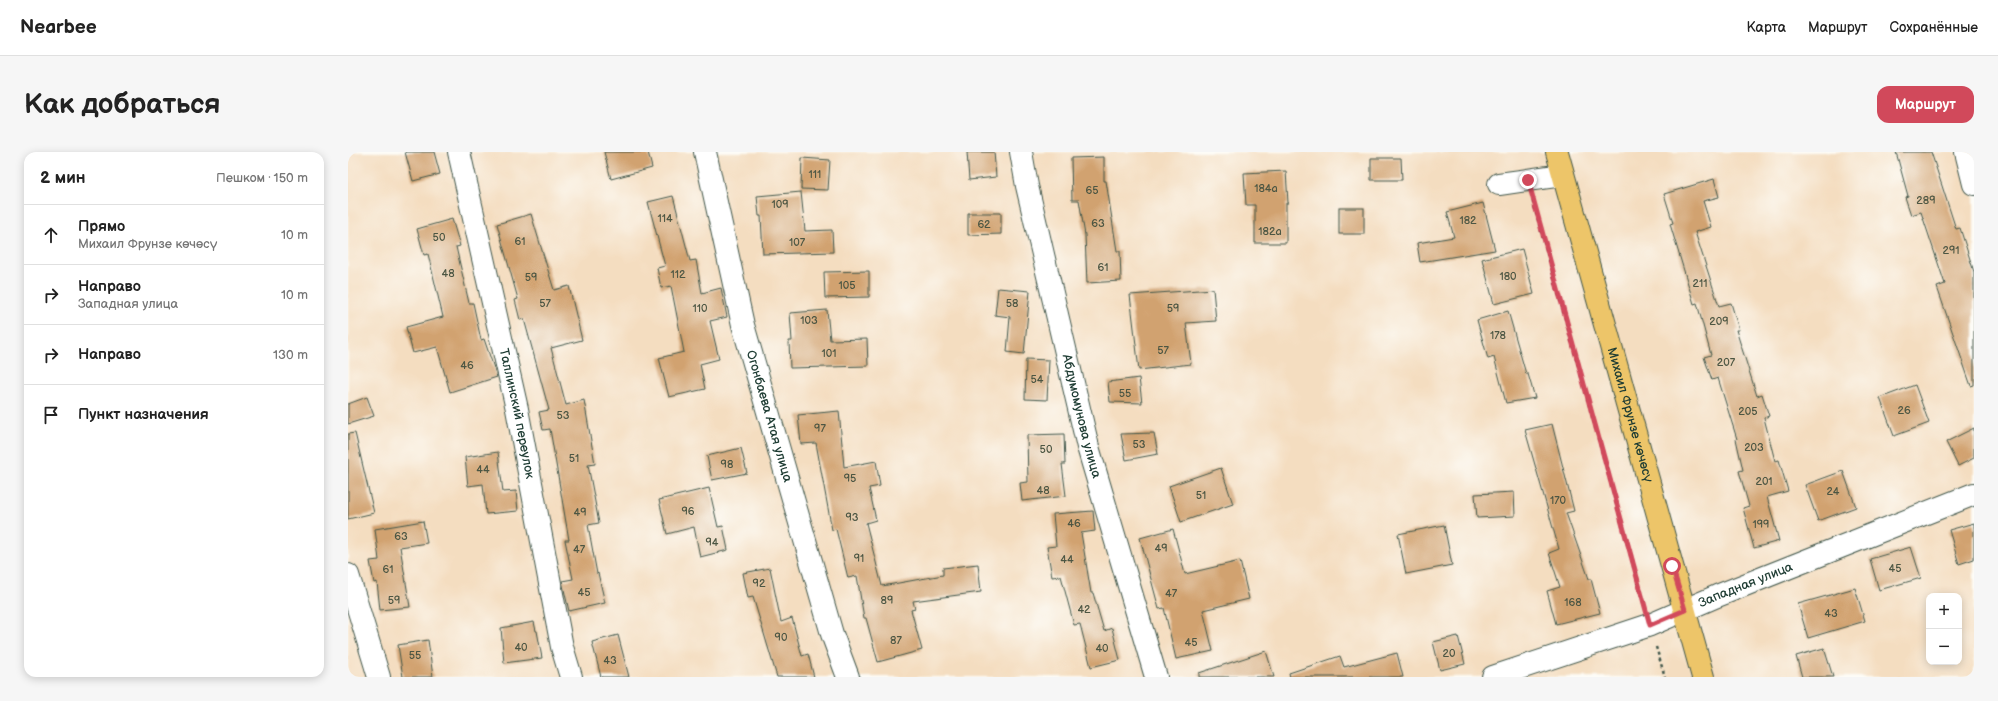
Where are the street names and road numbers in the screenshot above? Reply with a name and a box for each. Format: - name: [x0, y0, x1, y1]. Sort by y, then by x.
- street label: Михаил Фрунзе көчөсү: [1604, 346, 1657, 485]
- street label: Таллинский переулок: [496, 347, 538, 480]
- street label: Огонбаева Атая улица: [743, 348, 796, 484]
- street label: Абдумомунова улица: [1058, 352, 1105, 480]
- street label: Западная улица: [1696, 559, 1795, 611]

